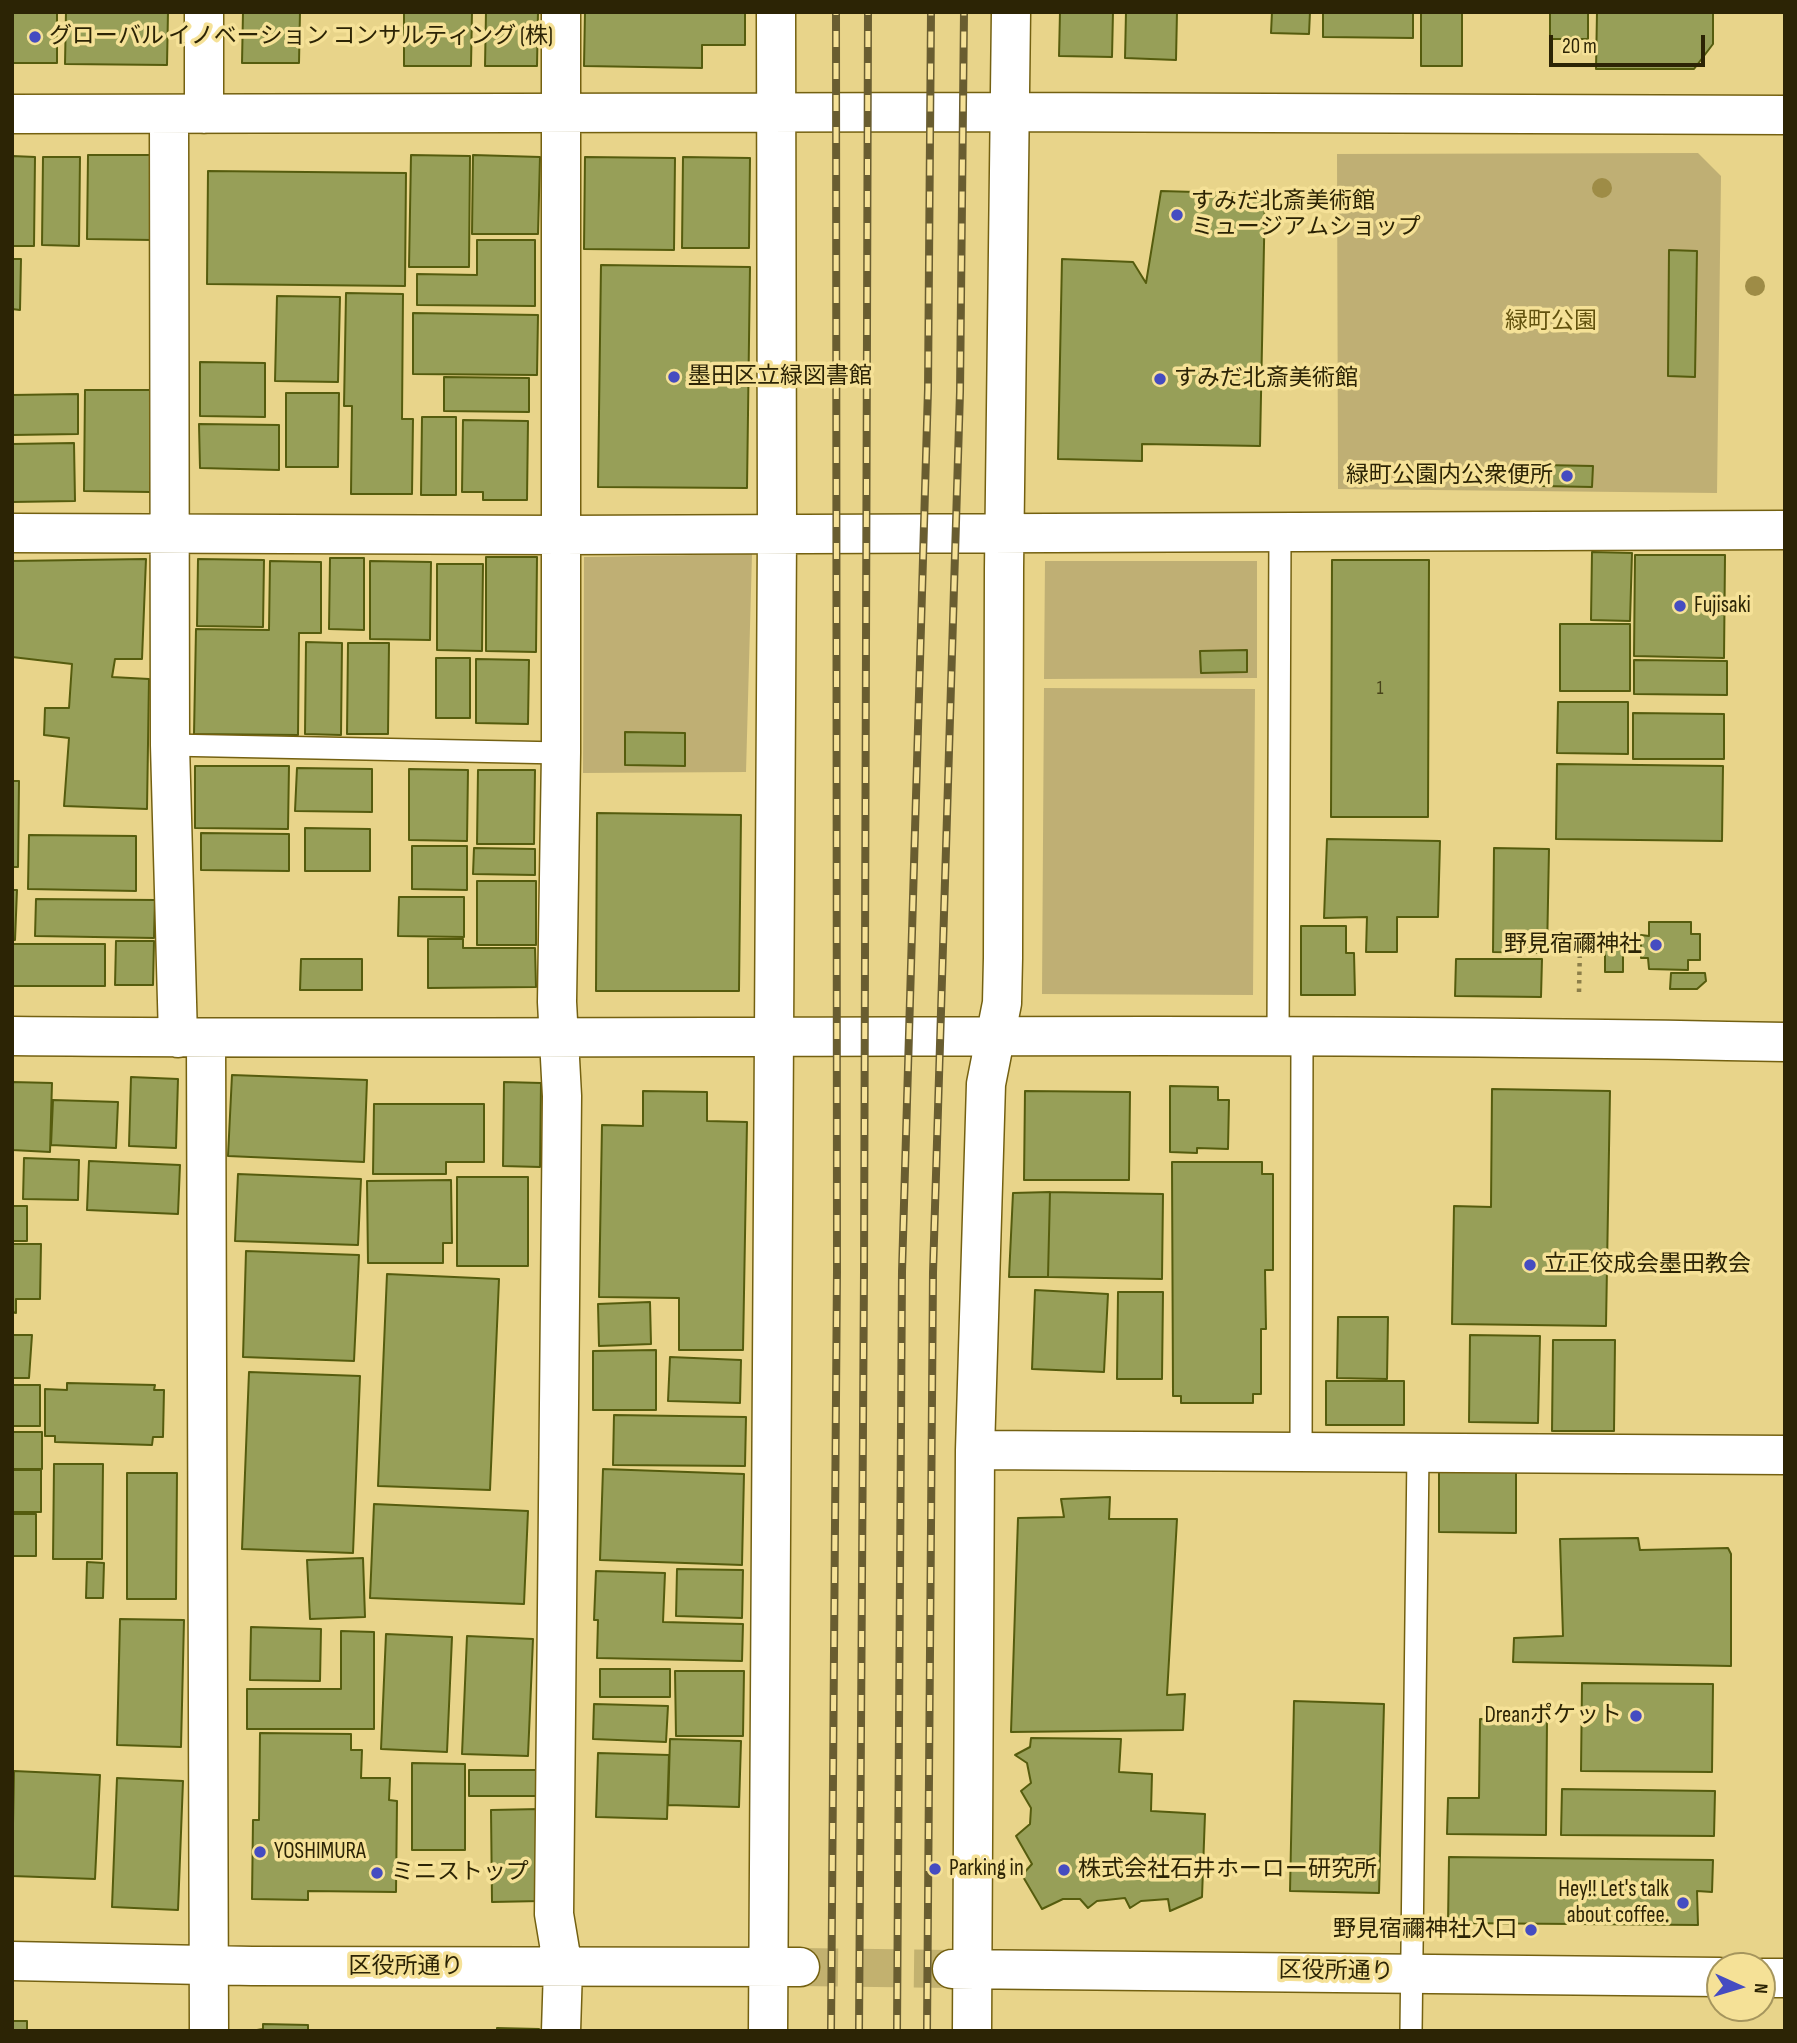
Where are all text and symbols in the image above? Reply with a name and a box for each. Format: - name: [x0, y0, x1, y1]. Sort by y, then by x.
- scale bar: [1552, 21, 1708, 65]
- place label: グローバル イノベーション コンサルティング (株): [49, 23, 553, 51]
- marker: グローバル イノベーション コンサルティング (株): [27, 29, 43, 45]
- text: 20 m: [1562, 34, 1597, 59]
- place label: すみだ北斎美術館 ミュージアムショップ: [1191, 188, 1421, 242]
- marker: すみだ北斎美術館 ミュージアムショップ: [1169, 207, 1185, 223]
- park label: 緑町公園: [1505, 308, 1597, 336]
- place label: 墨田区立緑図書館: [688, 363, 872, 391]
- place label: すみだ北斎美術館: [1174, 365, 1358, 393]
- marker: 墨田区立緑図書館: [666, 369, 682, 385]
- marker: すみだ北斎美術館: [1152, 371, 1168, 387]
- place label: 緑町公園内公衆便所: [1346, 462, 1553, 490]
- marker: 緑町公園内公衆便所: [1559, 468, 1575, 484]
- place label: Fujisaki: [1694, 592, 1751, 620]
- marker: Fujisaki: [1672, 598, 1688, 614]
- house number: 1: [1377, 678, 1383, 700]
- place label: 野見宿禰神社: [1504, 931, 1642, 959]
- marker: 野見宿禰神社: [1648, 937, 1664, 953]
- place label: 立正佼成会墨田教会: [1544, 1251, 1751, 1279]
- marker: 立正佼成会墨田教会: [1522, 1257, 1538, 1273]
- place label: Dreanポケット: [1485, 1702, 1622, 1730]
- marker: Dreanポケット: [1628, 1708, 1644, 1724]
- place label: YOSHIMURA: [274, 1838, 366, 1866]
- marker: YOSHIMURA: [252, 1844, 268, 1860]
- place label: Parking in: [949, 1855, 1024, 1883]
- place label: 株式会社石井ホーロー研究所: [1078, 1856, 1377, 1884]
- place label: ミニストップ: [391, 1859, 529, 1887]
- marker: Parking in: [927, 1861, 943, 1877]
- marker: 株式会社石井ホーロー研究所: [1056, 1862, 1072, 1878]
- marker: ミニストップ: [369, 1865, 385, 1881]
- place label: Hey!! Let's talk about coffee.: [1558, 1876, 1669, 1930]
- marker: Hey!! Let's talk about coffee.: [1675, 1895, 1691, 1911]
- place label: 野見宿禰神社入口: [1333, 1916, 1517, 1944]
- marker: 野見宿禰神社入口: [1523, 1922, 1539, 1938]
- north arrow: [1706, 1952, 1776, 2022]
- street label: 区役所通り: [349, 1953, 463, 1981]
- street label: 区役所通り: [1278, 1957, 1394, 1987]
- text: N: [1749, 1982, 1772, 1994]

